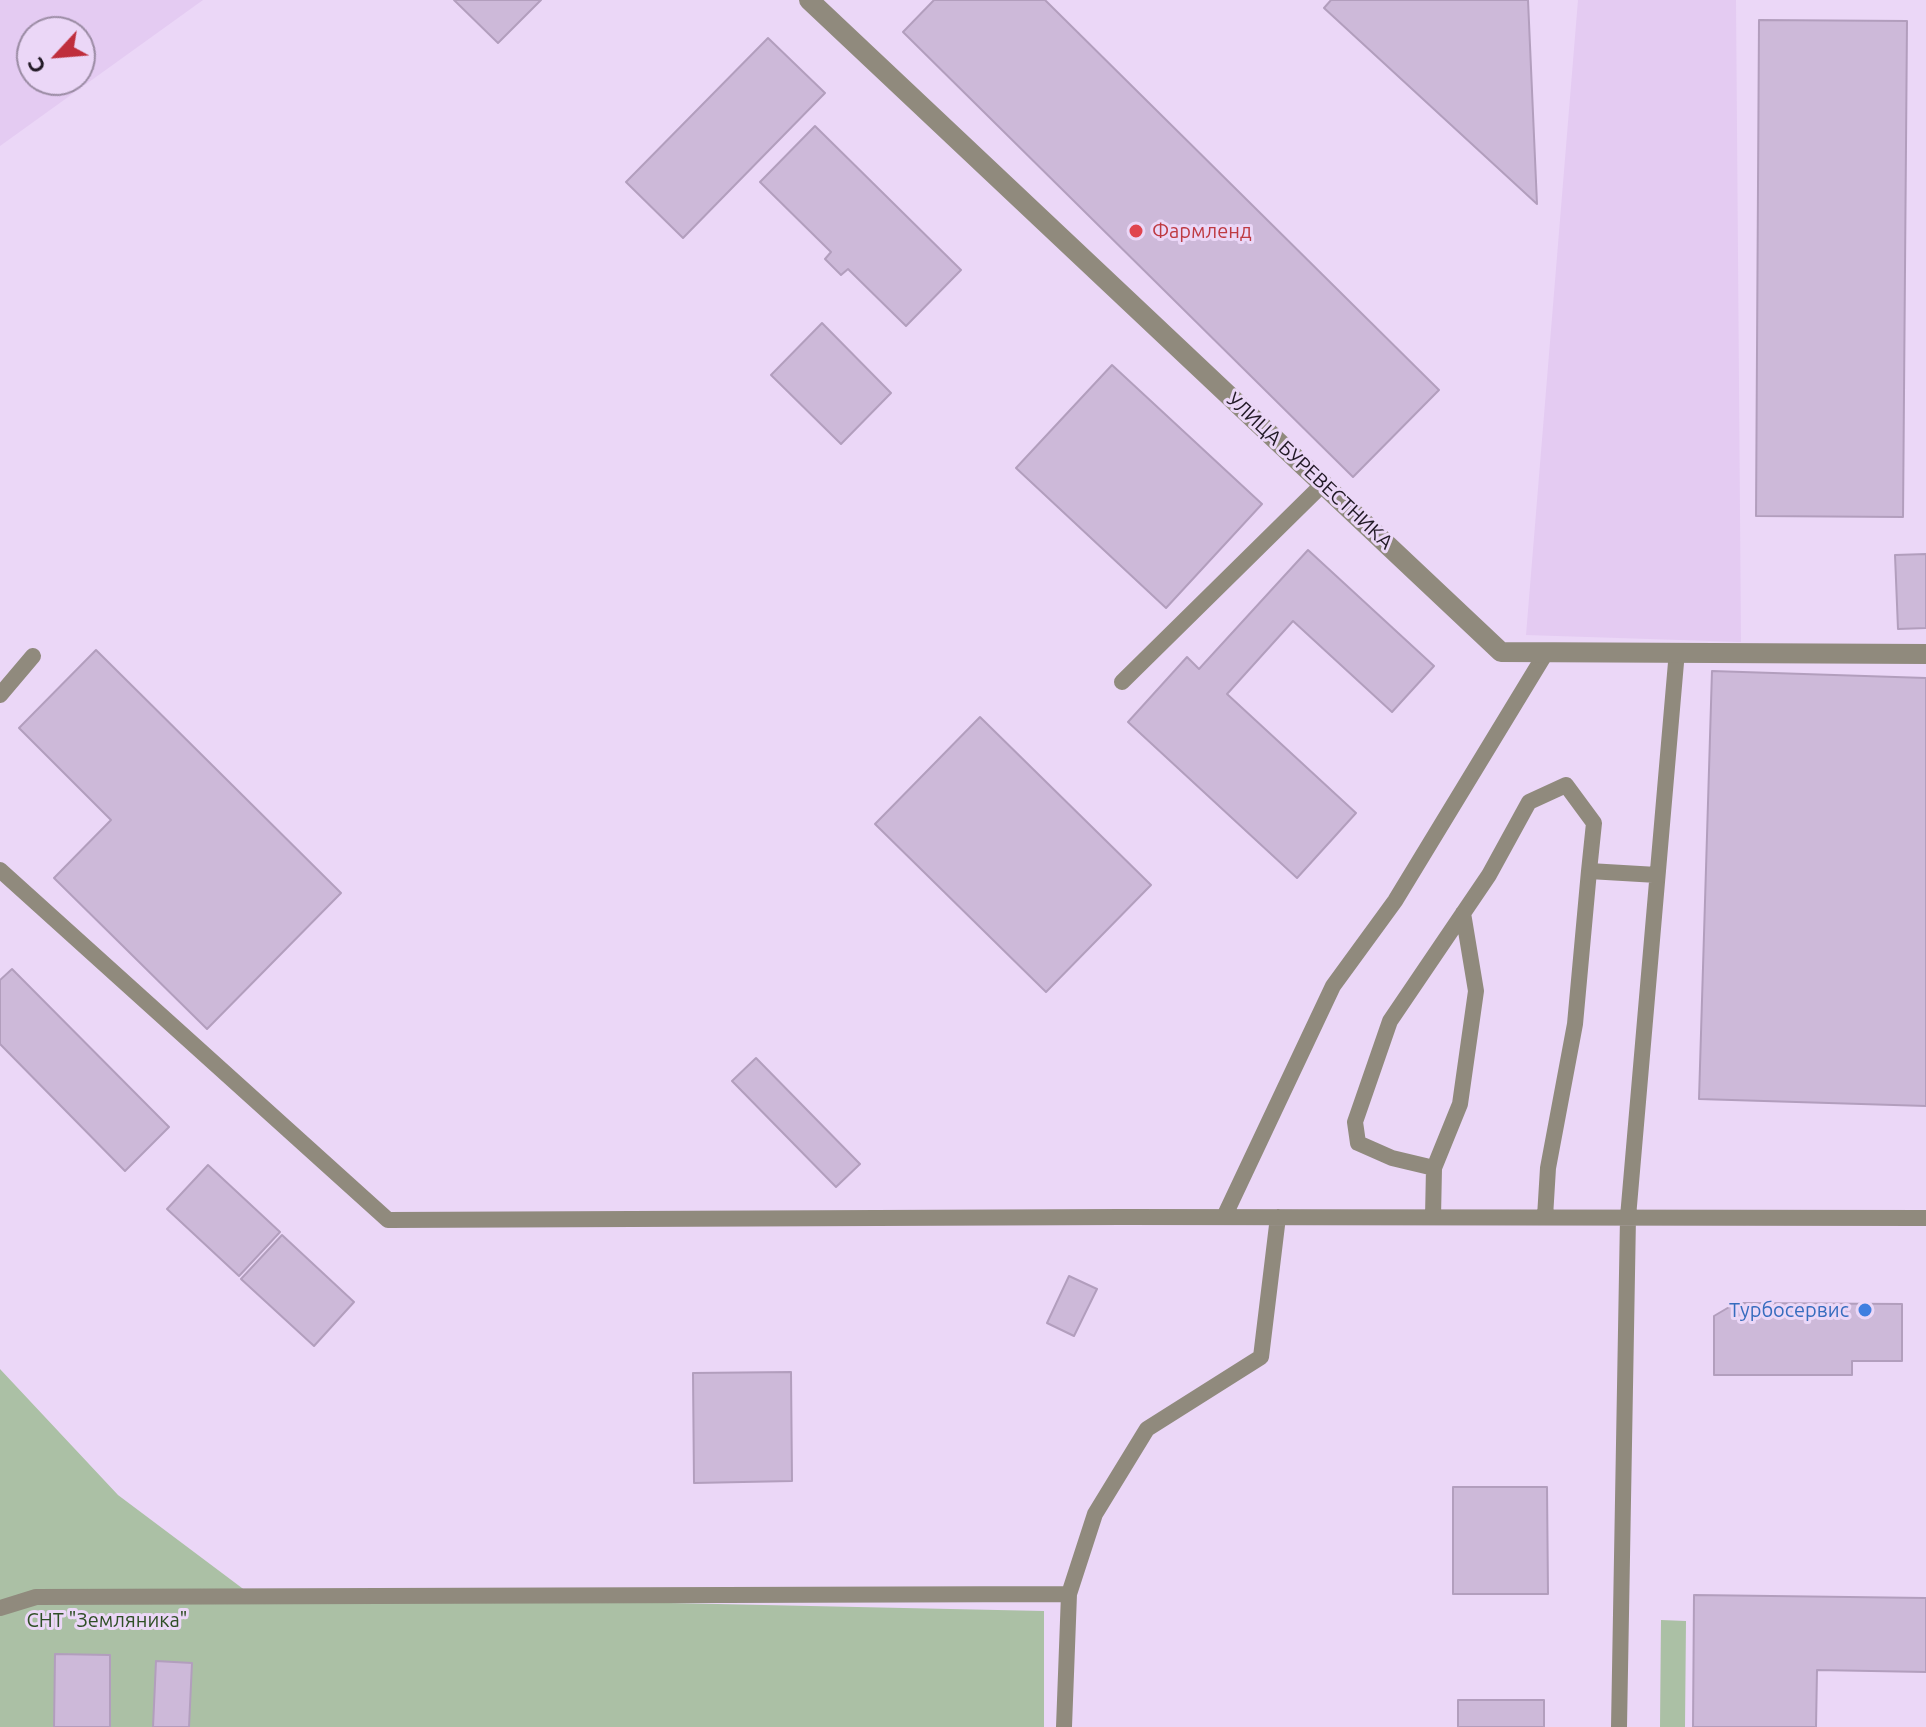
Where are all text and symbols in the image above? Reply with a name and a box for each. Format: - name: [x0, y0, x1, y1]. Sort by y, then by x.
- north arrow: [16, 16, 96, 96]
- text: С: [21, 54, 50, 78]
- place label: Фармленд: [1152, 219, 1252, 243]
- marker: Фармленд: [1127, 222, 1145, 240]
- street label: УЛИЦА БУРЕВЕСТНИКА: [1222, 388, 1398, 554]
- place label: Турбосервис: [1729, 1298, 1849, 1322]
- marker: Турбосервис: [1856, 1301, 1874, 1319]
- park label: СНТ "Земляника": [27, 1608, 187, 1632]

